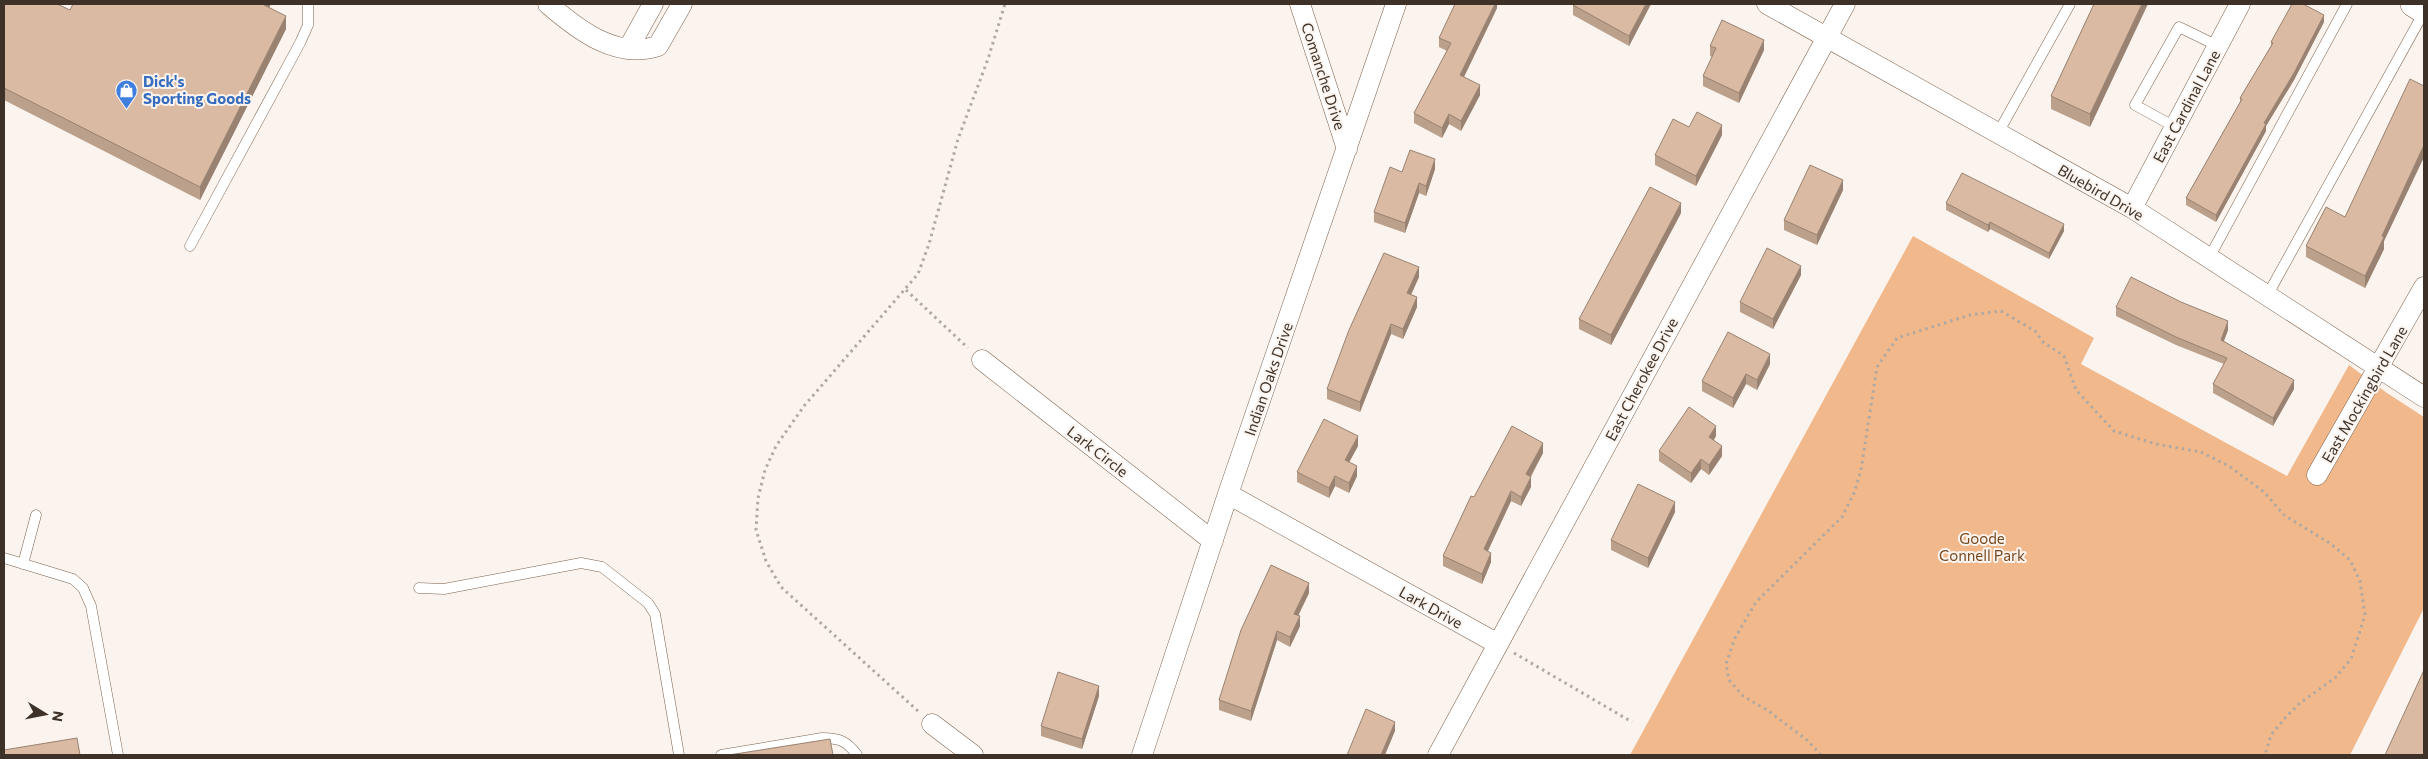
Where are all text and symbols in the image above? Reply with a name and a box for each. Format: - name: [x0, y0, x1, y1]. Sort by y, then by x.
- street label: Comanche Drive: [1298, 20, 1350, 132]
- street label: East Cardinal Lane: [2149, 47, 2223, 165]
- place label: Dick's Sporting Goods: [143, 72, 251, 107]
- shop icon: Dick's Sporting Goods: [115, 78, 139, 109]
- street label: Bluebird Drive: [2055, 160, 2147, 224]
- street label: East Cherokee Drive: [1601, 314, 1681, 444]
- street label: Indian Oaks Drive: [1240, 320, 1296, 438]
- street label: East Mockingbird Lane: [2317, 322, 2411, 466]
- street label: Lark Circle: [1064, 422, 1132, 480]
- park label: Goode Connell Park: [1939, 529, 2025, 564]
- street label: Lark Drive: [1396, 582, 1466, 632]
- north arrow: [20, 689, 70, 739]
- text: N: [49, 710, 68, 723]

